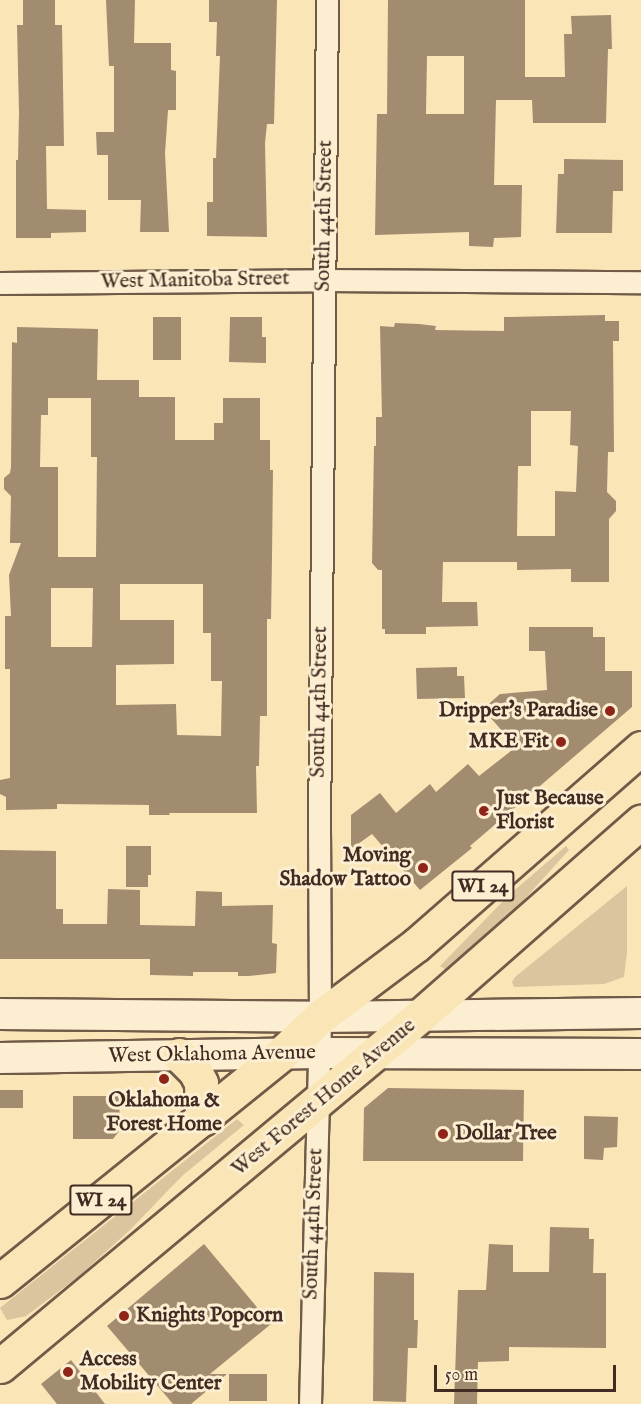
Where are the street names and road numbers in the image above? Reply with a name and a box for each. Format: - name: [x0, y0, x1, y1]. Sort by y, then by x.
- street label: South 44th Street: [311, 140, 339, 292]
- street label: West Manitoba Street: [100, 267, 290, 295]
- street label: South 44th Street: [306, 626, 334, 778]
- road number: WI 24: [450, 869, 516, 903]
- street label: West Forest Home Avenue: [227, 1014, 421, 1182]
- street label: West Oklahoma Avenue: [108, 1041, 316, 1069]
- street label: South 44th Street: [299, 1148, 329, 1300]
- road number: WI 24: [68, 1183, 134, 1217]

